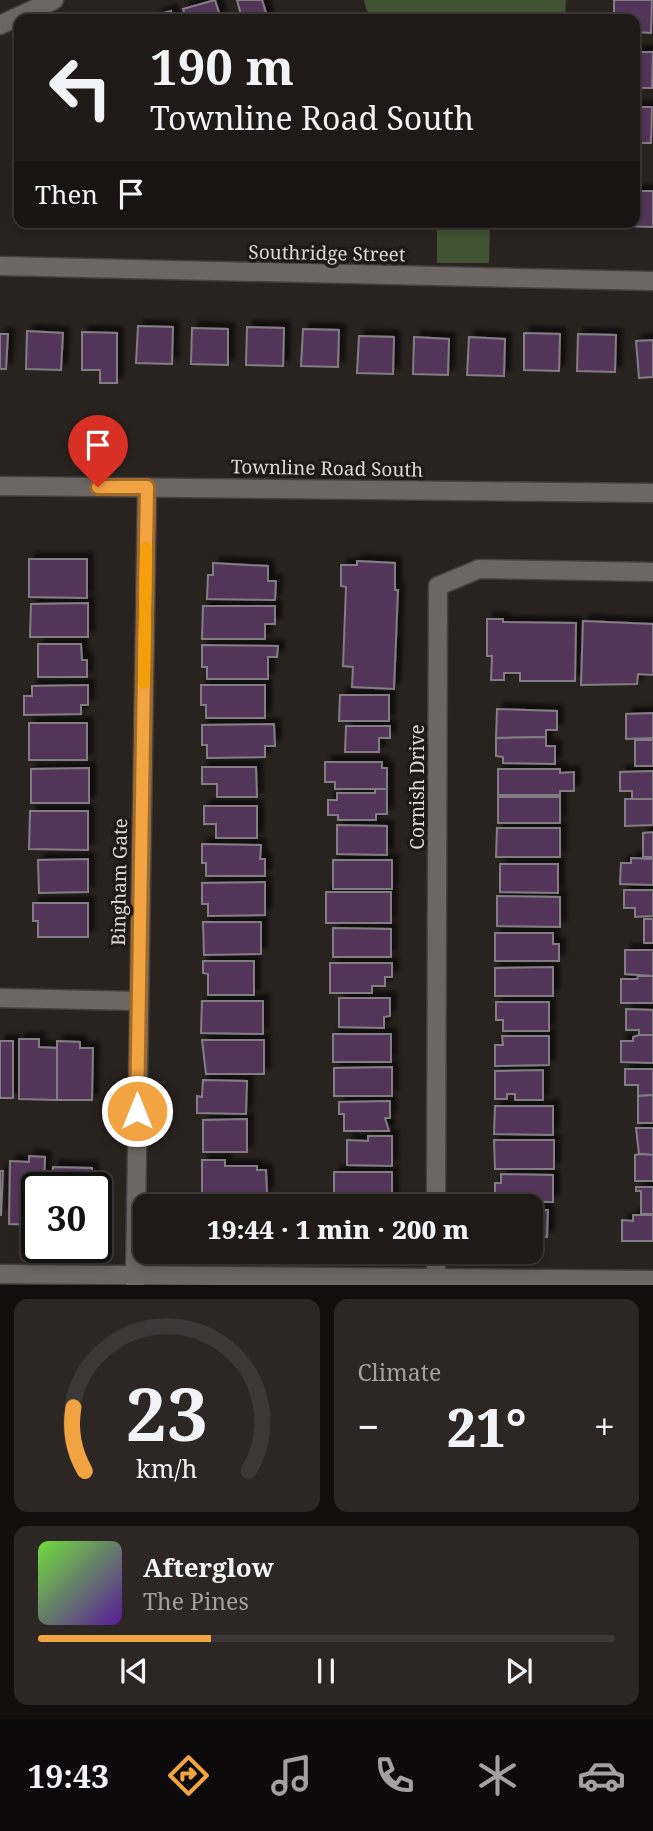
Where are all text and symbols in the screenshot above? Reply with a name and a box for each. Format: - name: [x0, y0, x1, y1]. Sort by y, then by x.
- text: 190 m: [150, 33, 294, 99]
- icon: left: [35, 42, 126, 133]
- text: Townline Road South: [150, 96, 474, 139]
- icon: arrive: [112, 175, 150, 213]
- text: Then: [35, 176, 98, 212]
- street label: Southridge Street: [248, 239, 406, 267]
- pin: [68, 415, 128, 487]
- icon: arrive: [79, 426, 117, 464]
- street label: Townline Road South: [231, 453, 423, 483]
- street label: Cornish Drive: [404, 724, 430, 850]
- street label: Bingham Gate: [105, 818, 133, 946]
- position arrow: [100, 1074, 174, 1148]
- speed limit sign: 30: [21, 1172, 112, 1263]
- text: 19:44 · 1 min · 200 m: [207, 1211, 469, 1247]
- text: Climate: [358, 1356, 441, 1388]
- text: 23: [126, 1364, 208, 1463]
- text: 21°: [447, 1391, 527, 1462]
- text: −: [358, 1400, 380, 1452]
- text: +: [594, 1400, 615, 1452]
- text: km/h: [136, 1451, 198, 1485]
- text: Afterglow: [143, 1549, 274, 1585]
- text: The Pines: [143, 1585, 249, 1617]
- icon: previous: [115, 1652, 153, 1690]
- icon: pause: [307, 1652, 345, 1690]
- icon: next: [500, 1652, 538, 1690]
- icon: directions: [164, 1751, 213, 1800]
- icon: music: [267, 1751, 316, 1800]
- icon: phone: [370, 1751, 419, 1800]
- icon: climate: [473, 1751, 522, 1800]
- icon: car: [577, 1751, 626, 1800]
- text: 19:43: [27, 1754, 109, 1797]

